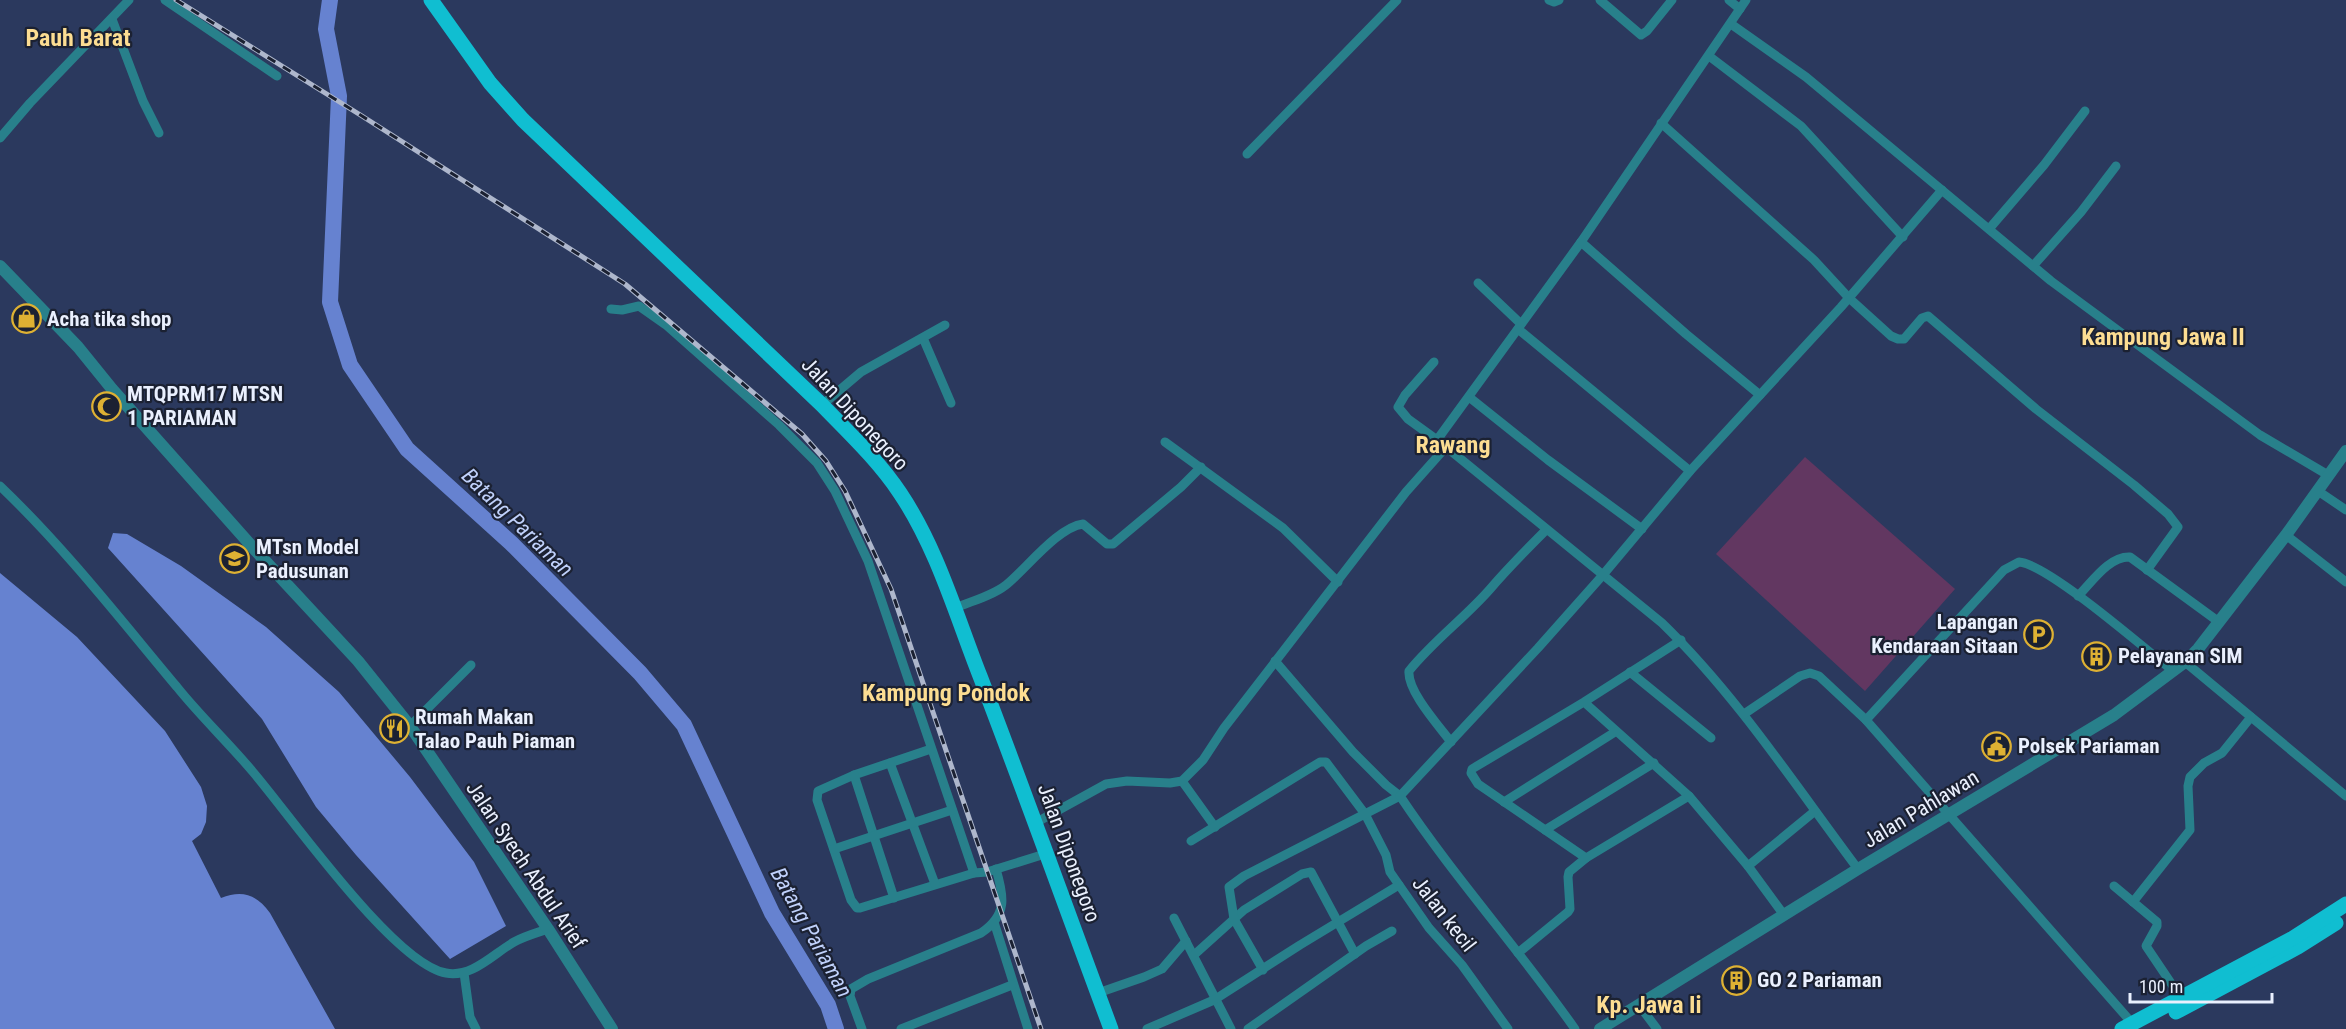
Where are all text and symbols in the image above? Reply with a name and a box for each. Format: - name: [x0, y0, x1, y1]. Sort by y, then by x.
- district label: Pauh Barat: [26, 24, 131, 52]
- shop icon: Acha tika shop: [10, 303, 42, 335]
- place label: Acha tika shop: [47, 307, 172, 331]
- district label: Kampung Jawa II: [2081, 323, 2245, 351]
- street label: Jalan Diponegoro: [797, 353, 913, 475]
- place label: MTQPRM17 MTSN 1 PARIAMAN: [127, 382, 283, 430]
- mosque icon: MTQPRM17 MTSN 1 PARIAMAN: [90, 390, 122, 422]
- district label: Rawang: [1416, 431, 1491, 459]
- water label: Batang Pariaman: [457, 463, 578, 582]
- place label: MTsn Model Padusunan: [256, 535, 359, 583]
- school or university icon: MTsn Model Padusunan: [219, 543, 251, 575]
- place label: Lapangan Kendaraan Sitaan: [1871, 610, 2018, 658]
- parking icon: Lapangan Kendaraan Sitaan: [2023, 618, 2055, 650]
- building icon: Pelayanan SIM: [2081, 640, 2113, 672]
- place label: Pelayanan SIM: [2118, 644, 2242, 668]
- district label: Kampung Pondok: [862, 679, 1031, 707]
- place label: Rumah Makan Talao Pauh Piaman: [415, 705, 575, 753]
- restaurant icon: Rumah Makan Talao Pauh Piaman: [378, 713, 410, 745]
- public building icon: Polsek Pariaman: [1981, 730, 2013, 762]
- place label: Polsek Pariaman: [2018, 734, 2160, 758]
- street label: Jalan Pahlawan: [1859, 765, 1983, 853]
- street label: Jalan Syech Abdul Arief: [461, 777, 591, 953]
- street label: Jalan Diponegoro: [1033, 781, 1105, 925]
- water label: Batang Pariaman: [766, 863, 858, 1001]
- street label: Jalan kecil: [1407, 872, 1481, 956]
- building icon: GO 2 Pariaman: [1720, 964, 1752, 996]
- scale bar: [2130, 966, 2272, 1004]
- place label: GO 2 Pariaman: [1757, 968, 1882, 992]
- text: 100 m: [2139, 976, 2183, 997]
- district label: Kp. Jawa Ii: [1596, 991, 1702, 1019]

